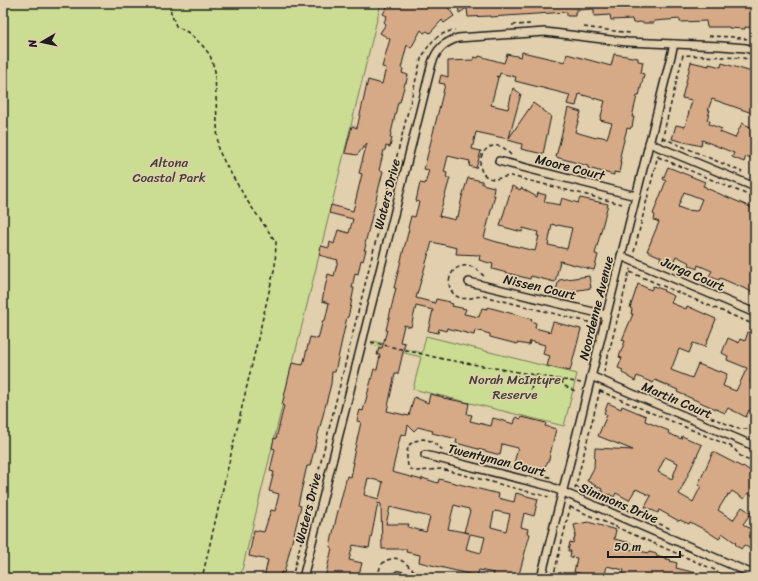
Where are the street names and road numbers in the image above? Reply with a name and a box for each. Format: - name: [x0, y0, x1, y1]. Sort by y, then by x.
- street label: Moore Court: [533, 147, 608, 187]
- street label: Waters Drive: [367, 156, 407, 232]
- street label: Jurga Court: [657, 250, 729, 298]
- street label: Noordenne Avenue: [572, 253, 620, 363]
- street label: Nissen Court: [501, 267, 579, 307]
- street label: Martin Court: [638, 375, 716, 425]
- street label: Twentyman Court: [446, 437, 549, 483]
- street label: Waters Drive: [288, 470, 328, 546]
- street label: Simmons Drive: [576, 476, 663, 530]

